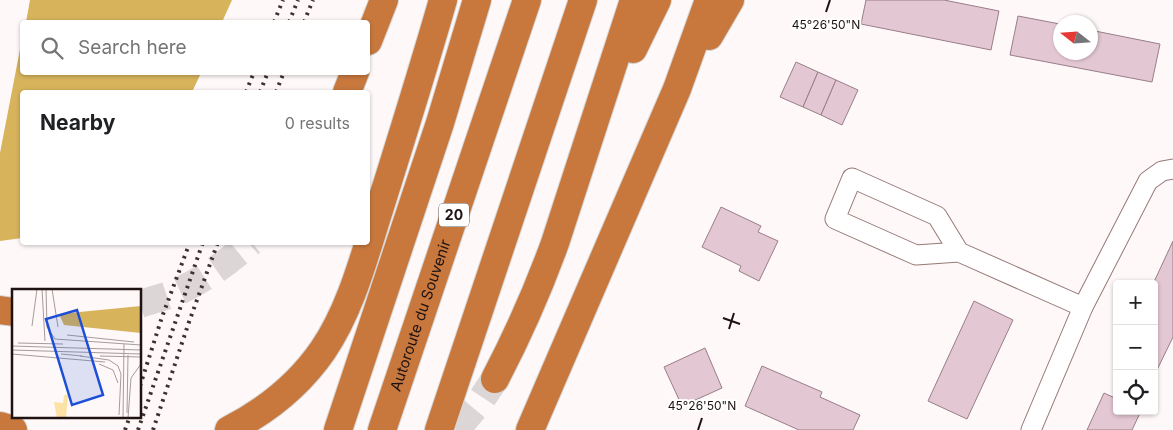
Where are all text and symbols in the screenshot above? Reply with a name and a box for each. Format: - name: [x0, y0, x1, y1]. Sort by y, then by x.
- north arrow: [1053, 15, 1098, 60]
- text: 45°26'50"N: [792, 17, 860, 32]
- search box: [20, 20, 370, 75]
- icon: search: [38, 34, 66, 62]
- text: Search here: [78, 36, 187, 59]
- text: Nearby: [40, 110, 115, 135]
- text: 0 results: [285, 113, 350, 133]
- road number: 20: [439, 204, 469, 226]
- street label: Autoroute du Souvenir: [386, 237, 455, 393]
- map controls: [1113, 280, 1158, 415]
- button: +: [1113, 280, 1158, 325]
- inset map: [12, 289, 141, 418]
- button: −: [1113, 325, 1158, 370]
- button: locate: [1113, 370, 1158, 415]
- text: 45°26'50"N: [668, 398, 736, 413]

